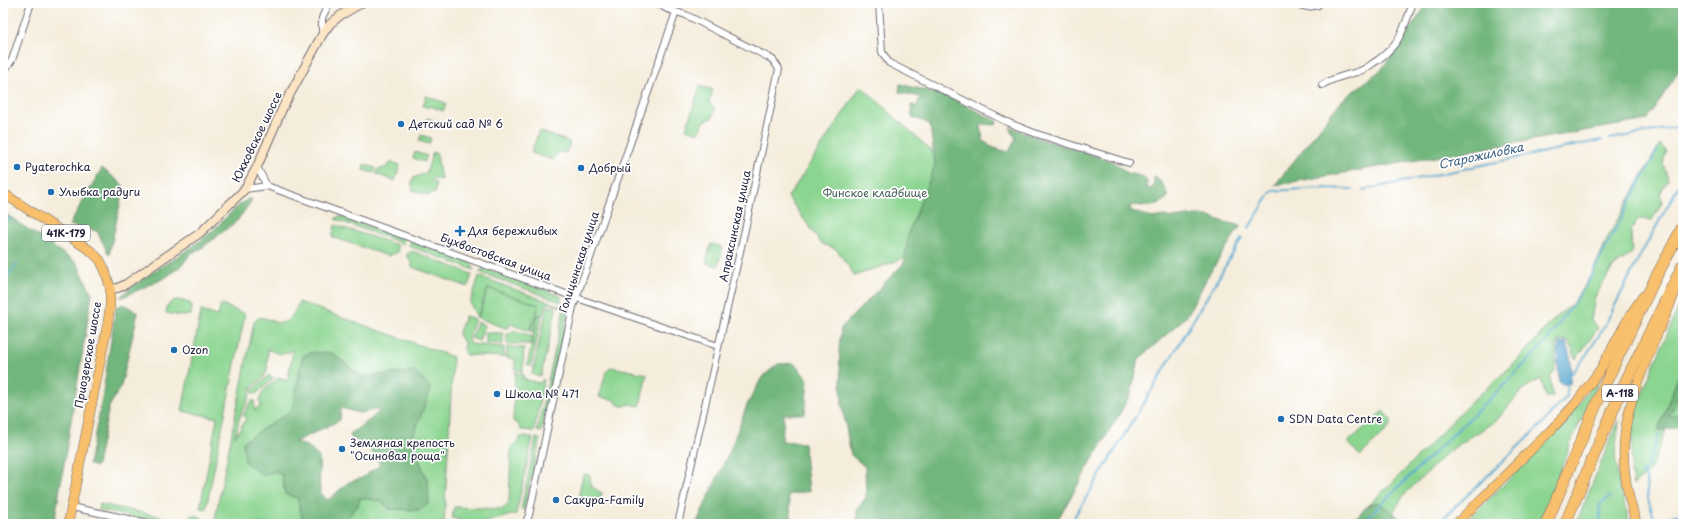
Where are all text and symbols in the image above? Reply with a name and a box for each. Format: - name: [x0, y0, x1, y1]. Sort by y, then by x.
- street label: Юкковское шоссе: [227, 88, 286, 185]
- place label: Детский сад № 6: [408, 115, 503, 132]
- marker: Детский сад № 6: [396, 119, 406, 129]
- water label: Старожиловка: [1437, 137, 1525, 173]
- place label: Pyaterochka: [25, 158, 91, 175]
- place label: Добрый: [588, 159, 631, 176]
- marker: Pyaterochka: [12, 162, 22, 172]
- marker: Добрый: [576, 163, 586, 173]
- street label: Апраксинская улица: [714, 168, 755, 283]
- place label: Улыбка радуги: [59, 183, 140, 200]
- park label: Финское кладбище: [823, 184, 927, 201]
- marker: Улыбка радуги: [46, 187, 56, 197]
- street label: Голицынская улица: [554, 209, 603, 315]
- place label: Для бережливых: [467, 222, 558, 239]
- road number: 41К-179: [42, 225, 90, 241]
- marker: Для бережливых: [455, 226, 465, 236]
- street label: Бухвостовская улица: [438, 229, 554, 285]
- street label: Приозерское шоссе: [70, 300, 105, 410]
- place label: Ozon: [182, 341, 208, 358]
- marker: Ozon: [169, 345, 179, 355]
- place label: Школа № 471: [505, 385, 579, 402]
- road number: А-118: [1602, 385, 1638, 401]
- marker: Школа № 471: [492, 389, 502, 399]
- place label: SDN Data Centre: [1289, 410, 1382, 427]
- marker: SDN Data Centre: [1276, 414, 1286, 424]
- place label: Земляная крепость "Осиновая роща": [350, 434, 455, 464]
- marker: Земляная крепость "Осиновая роща": [337, 444, 347, 454]
- place label: Сакура-Family: [564, 491, 644, 508]
- marker: Сакура-Family: [551, 495, 561, 505]

